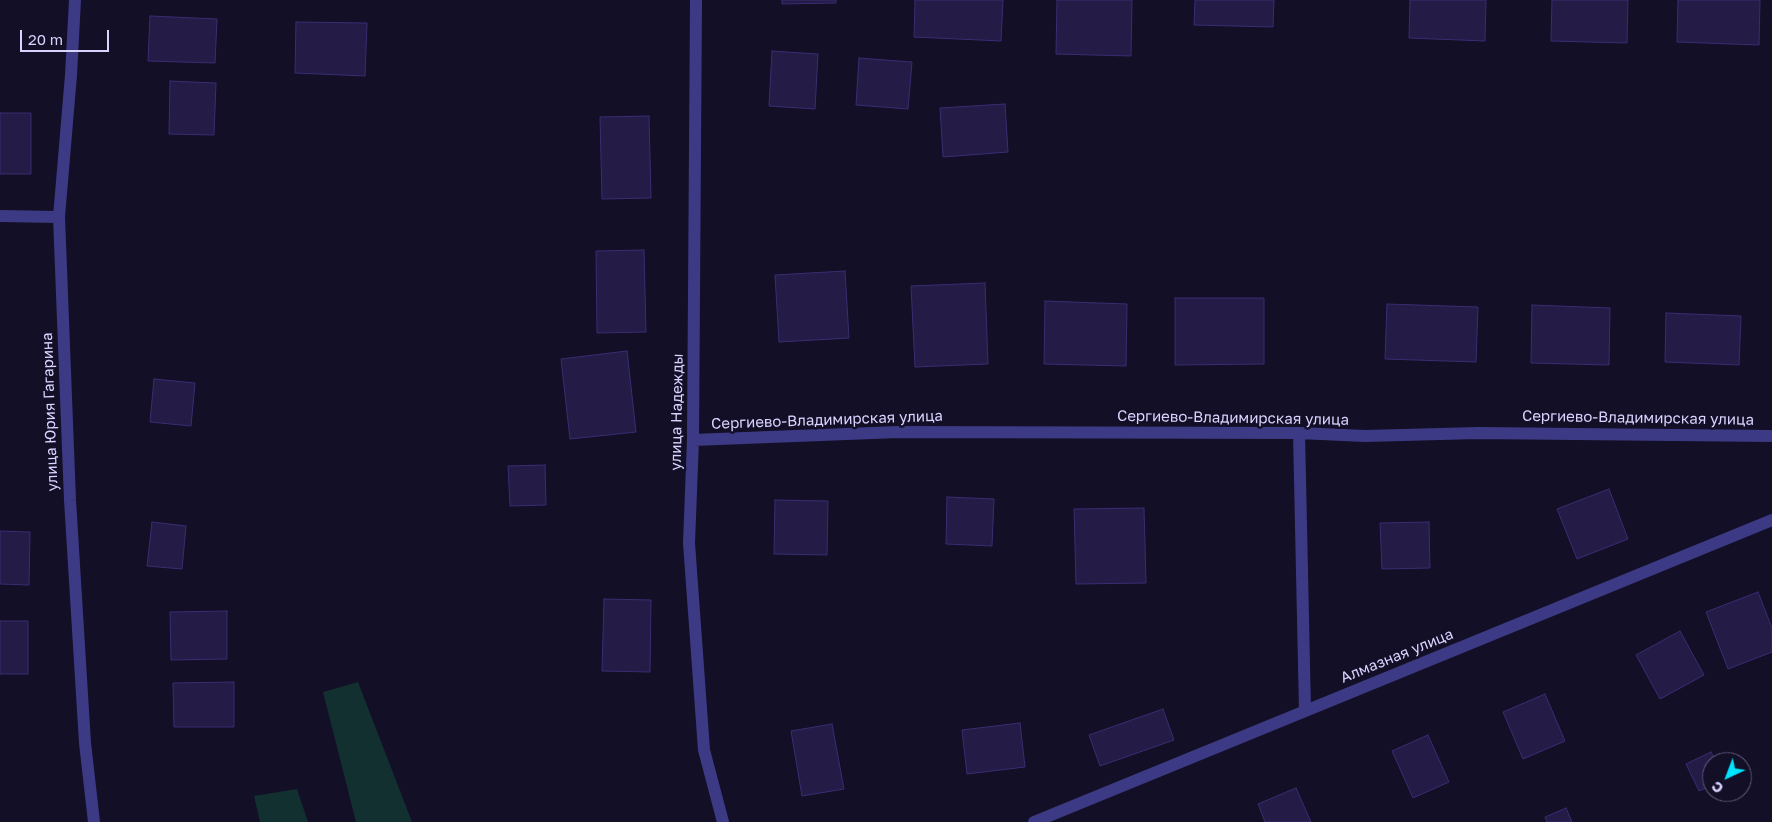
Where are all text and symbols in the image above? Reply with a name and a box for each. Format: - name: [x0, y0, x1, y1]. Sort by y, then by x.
- scale bar: [22, 20, 111, 52]
- text: 20 m: [28, 30, 63, 48]
- street label: улица Юрия Гагарина: [38, 332, 62, 492]
- street label: улица Надежды: [667, 353, 687, 471]
- street label: Сергиево-Владимирская улица: [711, 407, 943, 433]
- street label: Сергиево-Владимирская улица: [1117, 407, 1349, 429]
- street label: Сергиево-Владимирская улица: [1522, 407, 1754, 429]
- street label: Алмазная улица: [1338, 625, 1456, 687]
- north arrow: [1702, 752, 1752, 802]
- text: С: [1708, 778, 1727, 797]

